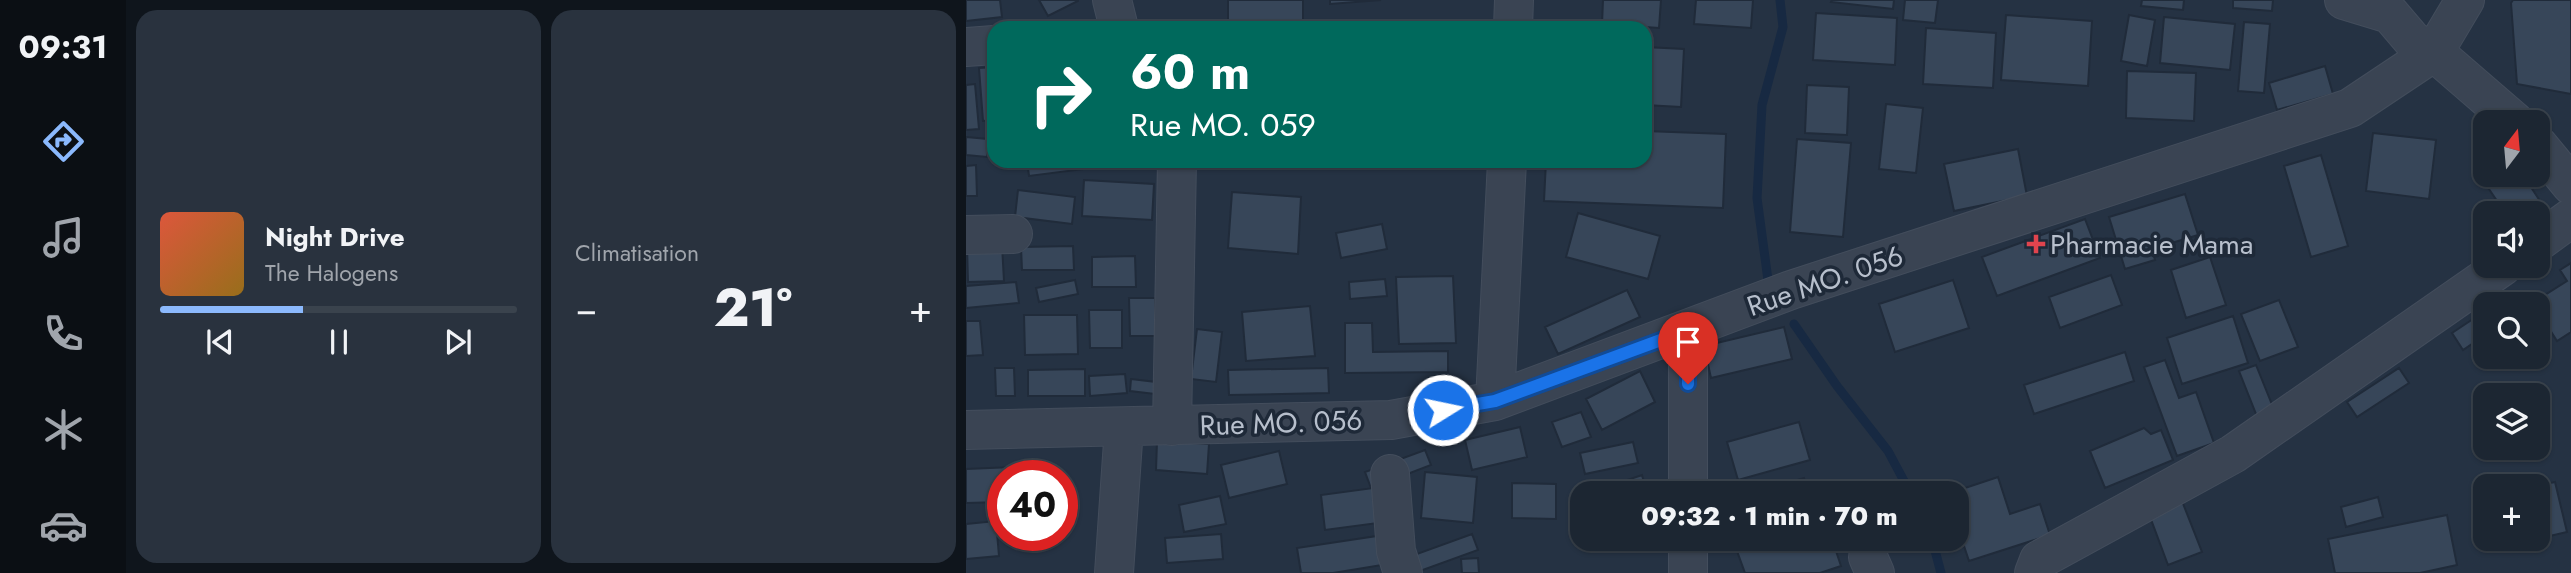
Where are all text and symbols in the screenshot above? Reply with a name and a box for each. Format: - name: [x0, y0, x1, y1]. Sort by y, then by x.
- text: 09:31: [18, 24, 108, 70]
- text: 60 m: [1130, 37, 1250, 107]
- icon: right: [1015, 49, 1106, 140]
- text: Rue MO. 059: [1130, 102, 1316, 148]
- north arrow: [2473, 110, 2550, 187]
- map controls: [2473, 110, 2550, 551]
- icon: directions: [39, 117, 88, 166]
- button: sound: [2473, 201, 2550, 278]
- icon: music: [39, 213, 88, 262]
- text: Night Drive: [265, 218, 405, 256]
- place label: Pharmacie Mama: [2050, 224, 2253, 265]
- street label: Rue MO. 056: [1741, 235, 1909, 327]
- text: Climatisation: [575, 236, 699, 270]
- marker: Pharmacie Mama: [2028, 236, 2044, 252]
- text: The Halogens: [265, 256, 398, 290]
- text: 21°: [714, 270, 792, 346]
- text: −: [575, 281, 597, 336]
- text: +: [909, 281, 932, 336]
- button: search: [2473, 292, 2550, 369]
- icon: phone: [39, 309, 88, 358]
- pin: [1658, 312, 1718, 384]
- icon: previous: [201, 323, 239, 361]
- icon: pause: [320, 323, 358, 361]
- icon: next: [439, 323, 477, 361]
- icon: arrive: [1669, 323, 1707, 361]
- position arrow: [1406, 373, 1480, 447]
- button: layers: [2473, 383, 2550, 460]
- street label: Rue MO. 056: [1199, 400, 1363, 446]
- icon: climate: [39, 405, 88, 454]
- speed limit sign: 40: [987, 460, 1078, 551]
- button: +: [2473, 474, 2550, 551]
- text: 09:32 · 1 min · 70 m: [1641, 497, 1898, 535]
- icon: car: [39, 501, 88, 550]

